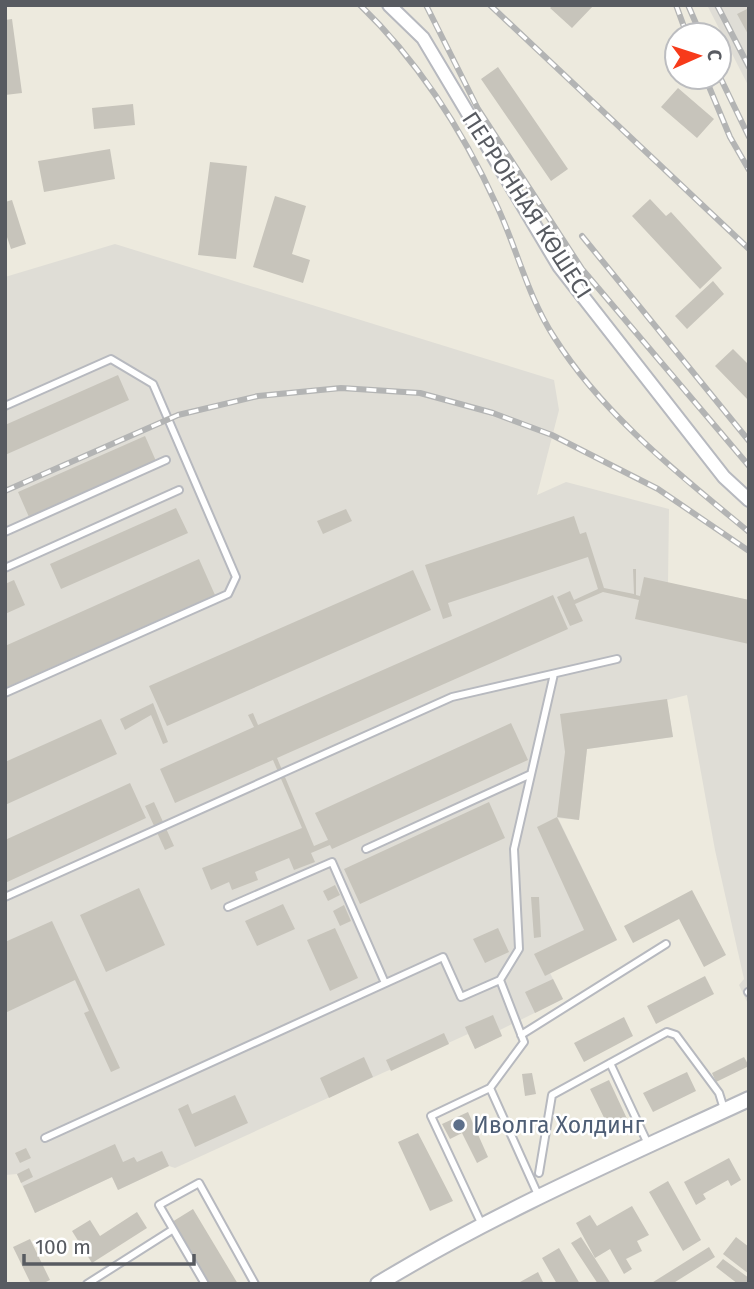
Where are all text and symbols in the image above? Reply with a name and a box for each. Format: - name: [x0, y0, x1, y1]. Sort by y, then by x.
- north arrow: [663, 21, 733, 91]
- text: С: [703, 49, 726, 61]
- street label: ПЕРРОННАЯ КӨШЕСІ: [456, 106, 598, 304]
- place label: Иволга Холдинг: [473, 1111, 644, 1139]
- marker: Иволга Холдинг: [451, 1117, 467, 1133]
- scale bar: [24, 1222, 194, 1266]
- text: 100 m: [35, 1234, 91, 1260]

